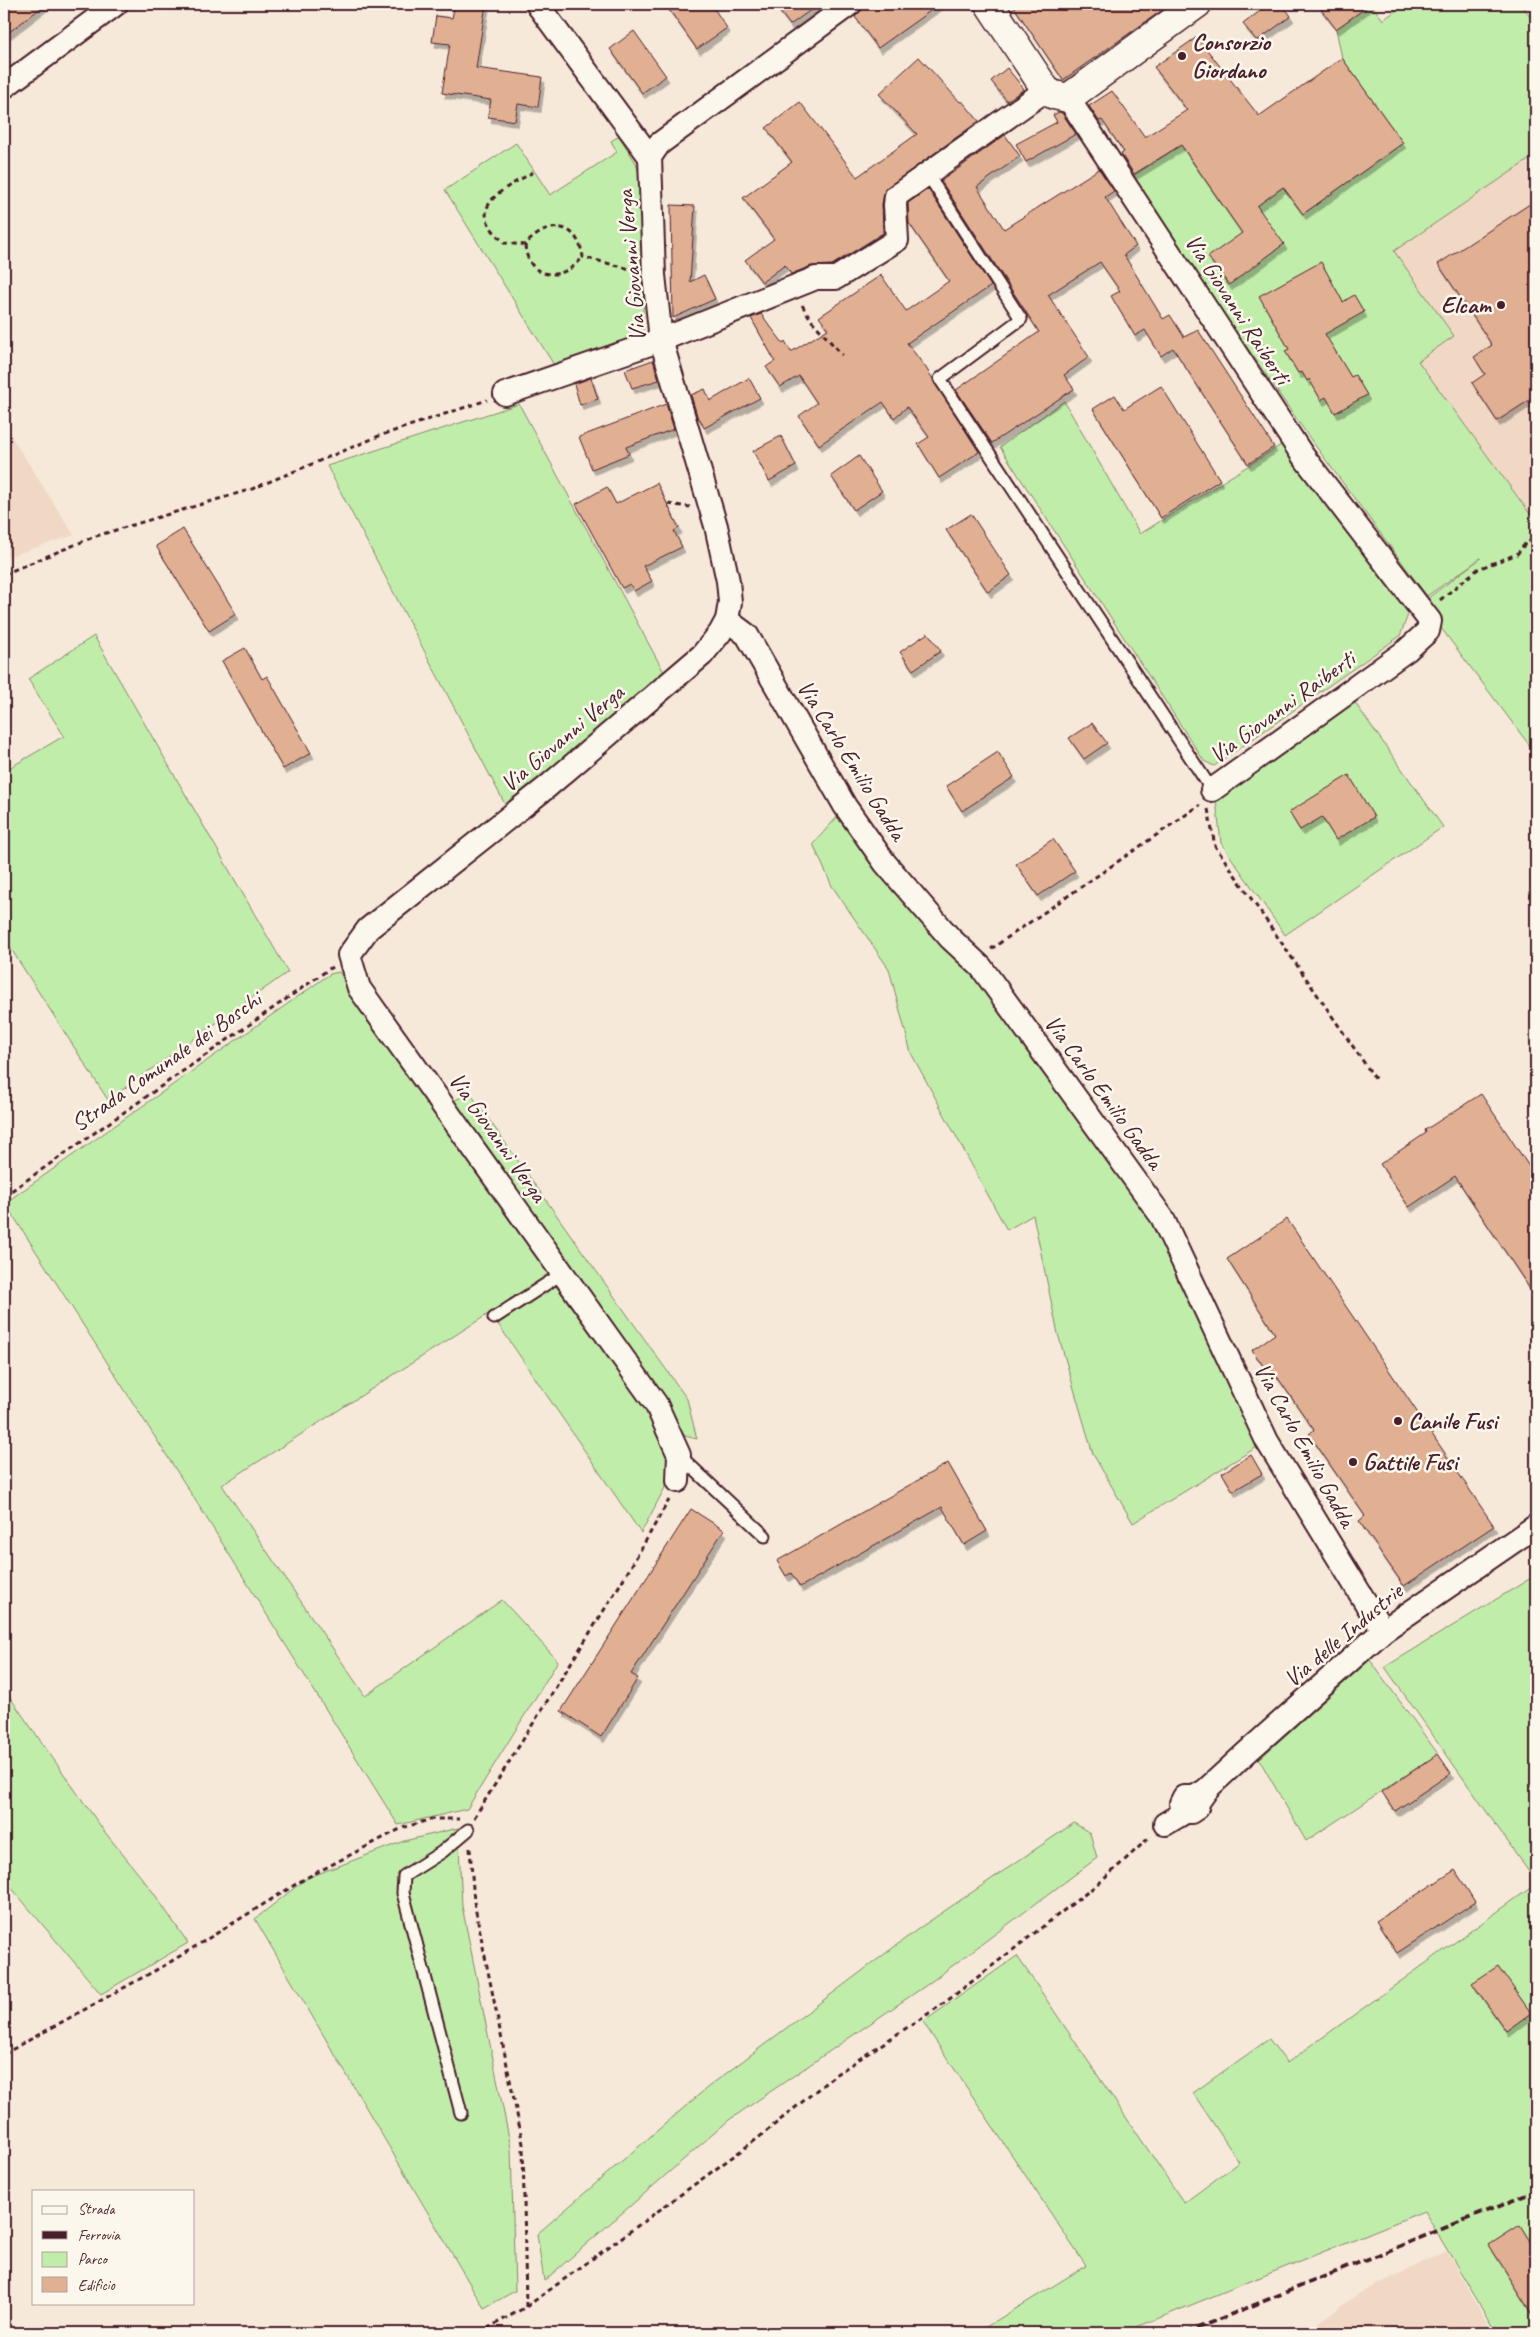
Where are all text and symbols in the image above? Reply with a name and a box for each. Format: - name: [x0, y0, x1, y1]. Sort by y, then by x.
- place label: Consorzio Giordano: [1192, 27, 1272, 85]
- marker: Consorzio Giordano: [1176, 50, 1188, 62]
- street label: Via Giovanni Verga: [609, 188, 653, 343]
- street label: Via Giovanni Raiberti: [1178, 228, 1299, 392]
- place label: Elcam: [1441, 290, 1492, 320]
- marker: Elcam: [1495, 299, 1507, 311]
- street label: Via Giovanni Raiberti: [1203, 643, 1363, 770]
- street label: Via Carlo Emilio Gadda: [791, 674, 914, 848]
- street label: Via Giovanni Verga: [494, 677, 631, 798]
- street label: Strada Comunale dei Boschi: [65, 983, 269, 1138]
- street label: Via Carlo Emilio Gadda: [1038, 1009, 1171, 1177]
- street label: Via Giovanni Verga: [442, 1066, 555, 1209]
- street label: Via Carlo Emilio Gadda: [1247, 1357, 1364, 1534]
- place label: Canile Fusi: [1408, 1406, 1500, 1436]
- marker: Canile Fusi: [1392, 1415, 1404, 1427]
- place label: Gattile Fusi: [1363, 1447, 1460, 1477]
- marker: Gattile Fusi: [1347, 1456, 1359, 1468]
- street label: Via delle Industrie: [1277, 1575, 1410, 1693]
- legend: [32, 2190, 195, 2304]
- text: Strada: [78, 2200, 115, 2219]
- text: Ferrovia: [78, 2226, 121, 2245]
- text: Parco: [78, 2250, 109, 2269]
- text: Edificio: [78, 2276, 116, 2295]

